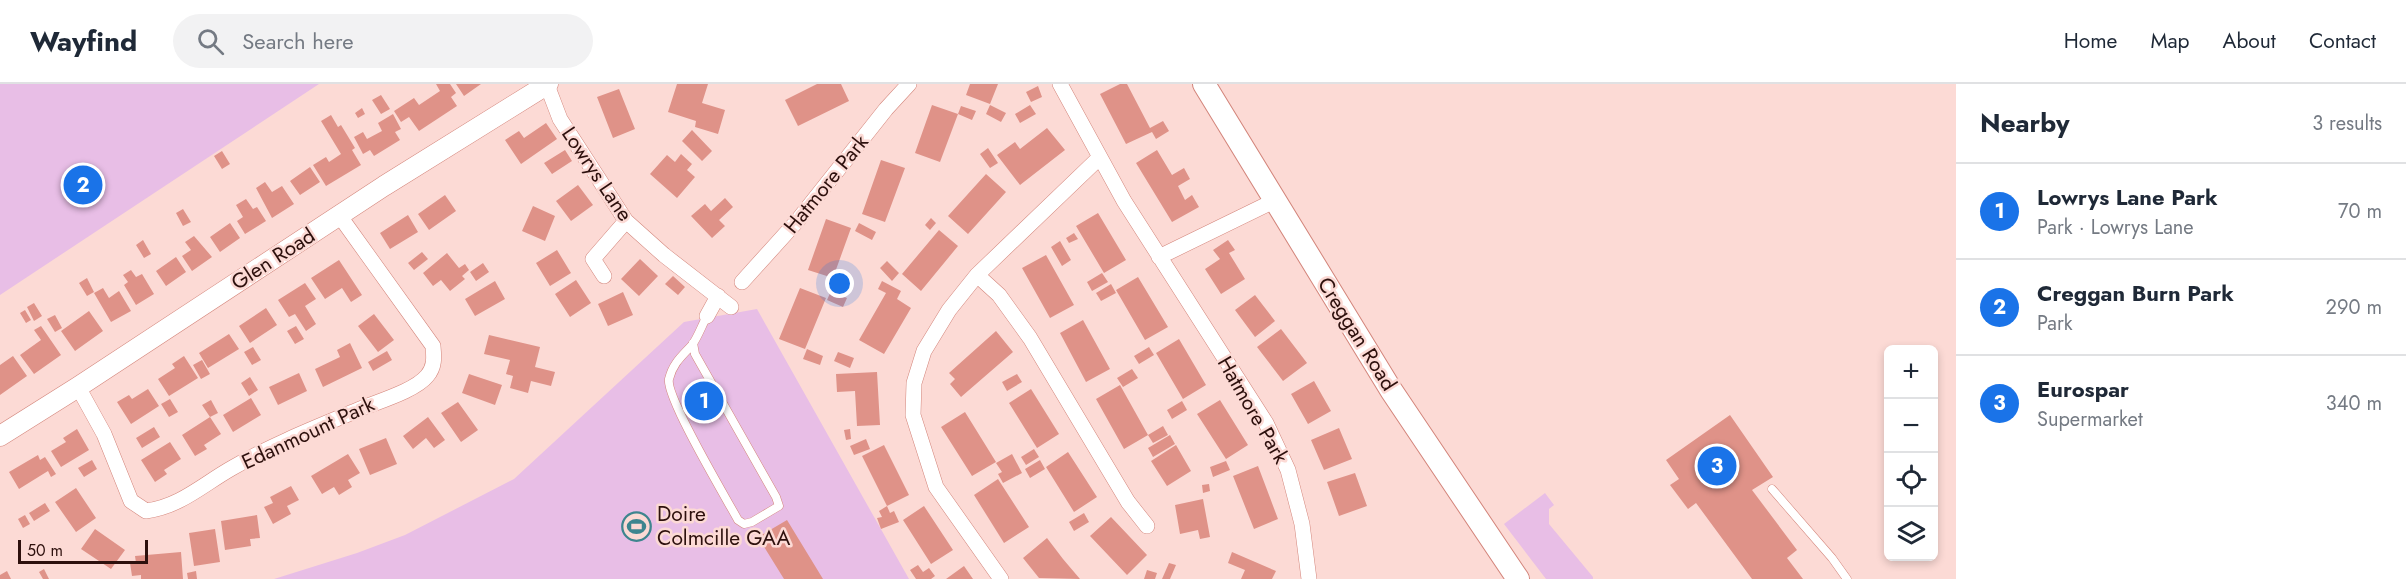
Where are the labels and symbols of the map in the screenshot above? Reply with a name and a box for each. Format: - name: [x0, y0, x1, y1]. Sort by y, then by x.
- street label: Lowrys Lane: [554, 121, 640, 227]
- street label: Hatmore Park: [777, 128, 876, 240]
- pin: 2: [64, 162, 103, 208]
- street label: Glen Road: [225, 221, 321, 297]
- your location: [825, 269, 854, 298]
- street label: Creggan Road: [1310, 271, 1404, 397]
- street label: Hatmore Park: [1210, 351, 1296, 470]
- pin: 1: [684, 378, 724, 424]
- street label: Edanmount Park: [237, 389, 380, 477]
- pin: 3: [1698, 444, 1736, 488]
- place label: Doire Colmcille GAA: [657, 499, 790, 553]
- sports icon: Doire Colmcille GAA: [620, 510, 652, 542]
- scale bar: [18, 537, 148, 564]

